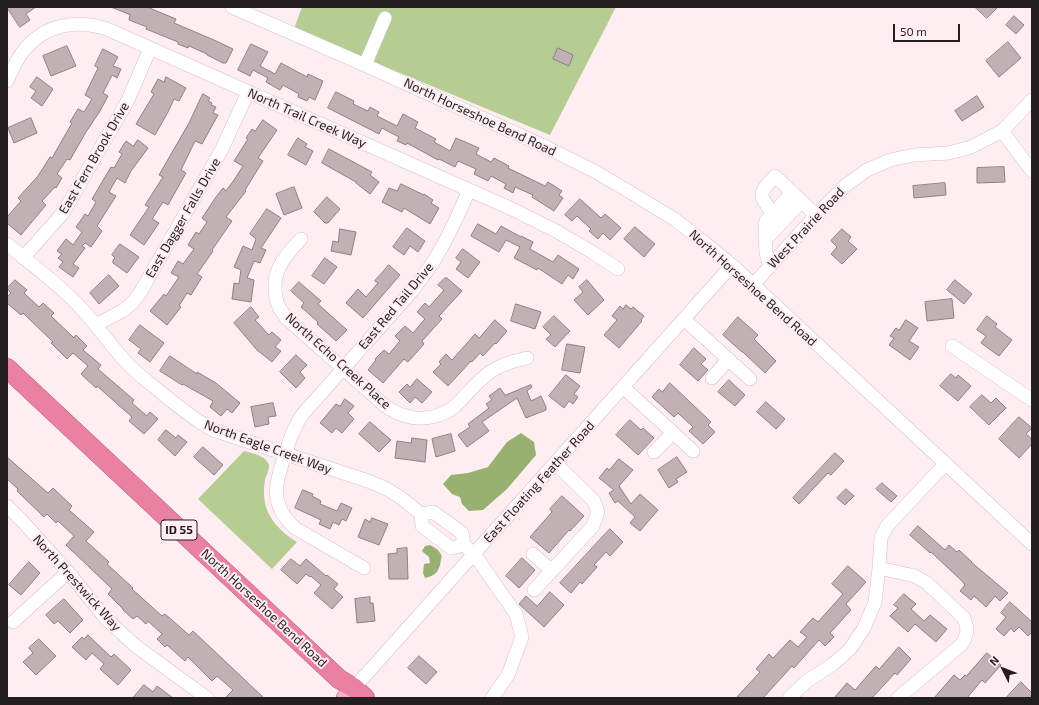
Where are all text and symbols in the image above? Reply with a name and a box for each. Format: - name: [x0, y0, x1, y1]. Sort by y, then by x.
- scale bar: [895, 16, 962, 42]
- text: 50 m: [900, 24, 927, 38]
- street label: North Horseshoe Bend Road: [401, 75, 559, 159]
- street label: North Trail Creek Way: [245, 85, 369, 151]
- street label: East Fern Brook Drive: [56, 99, 132, 217]
- street label: East Dagger Falls Drive: [142, 155, 224, 281]
- street label: West Prairie Road: [764, 184, 848, 272]
- street label: North Horseshoe Bend Road: [686, 227, 820, 349]
- street label: East Red Tail Drive: [355, 259, 437, 353]
- street label: North Echo Creek Place: [282, 310, 394, 412]
- street label: North Eagle Creek Way: [202, 417, 334, 477]
- street label: East Floating Feather Road: [480, 418, 598, 546]
- road number: ID 55: [161, 520, 197, 540]
- street label: North Prestwick Way: [30, 532, 124, 634]
- street label: North Horseshoe Bend Road: [198, 546, 330, 670]
- north arrow: [983, 649, 1023, 689]
- text: N: [986, 653, 1001, 668]

